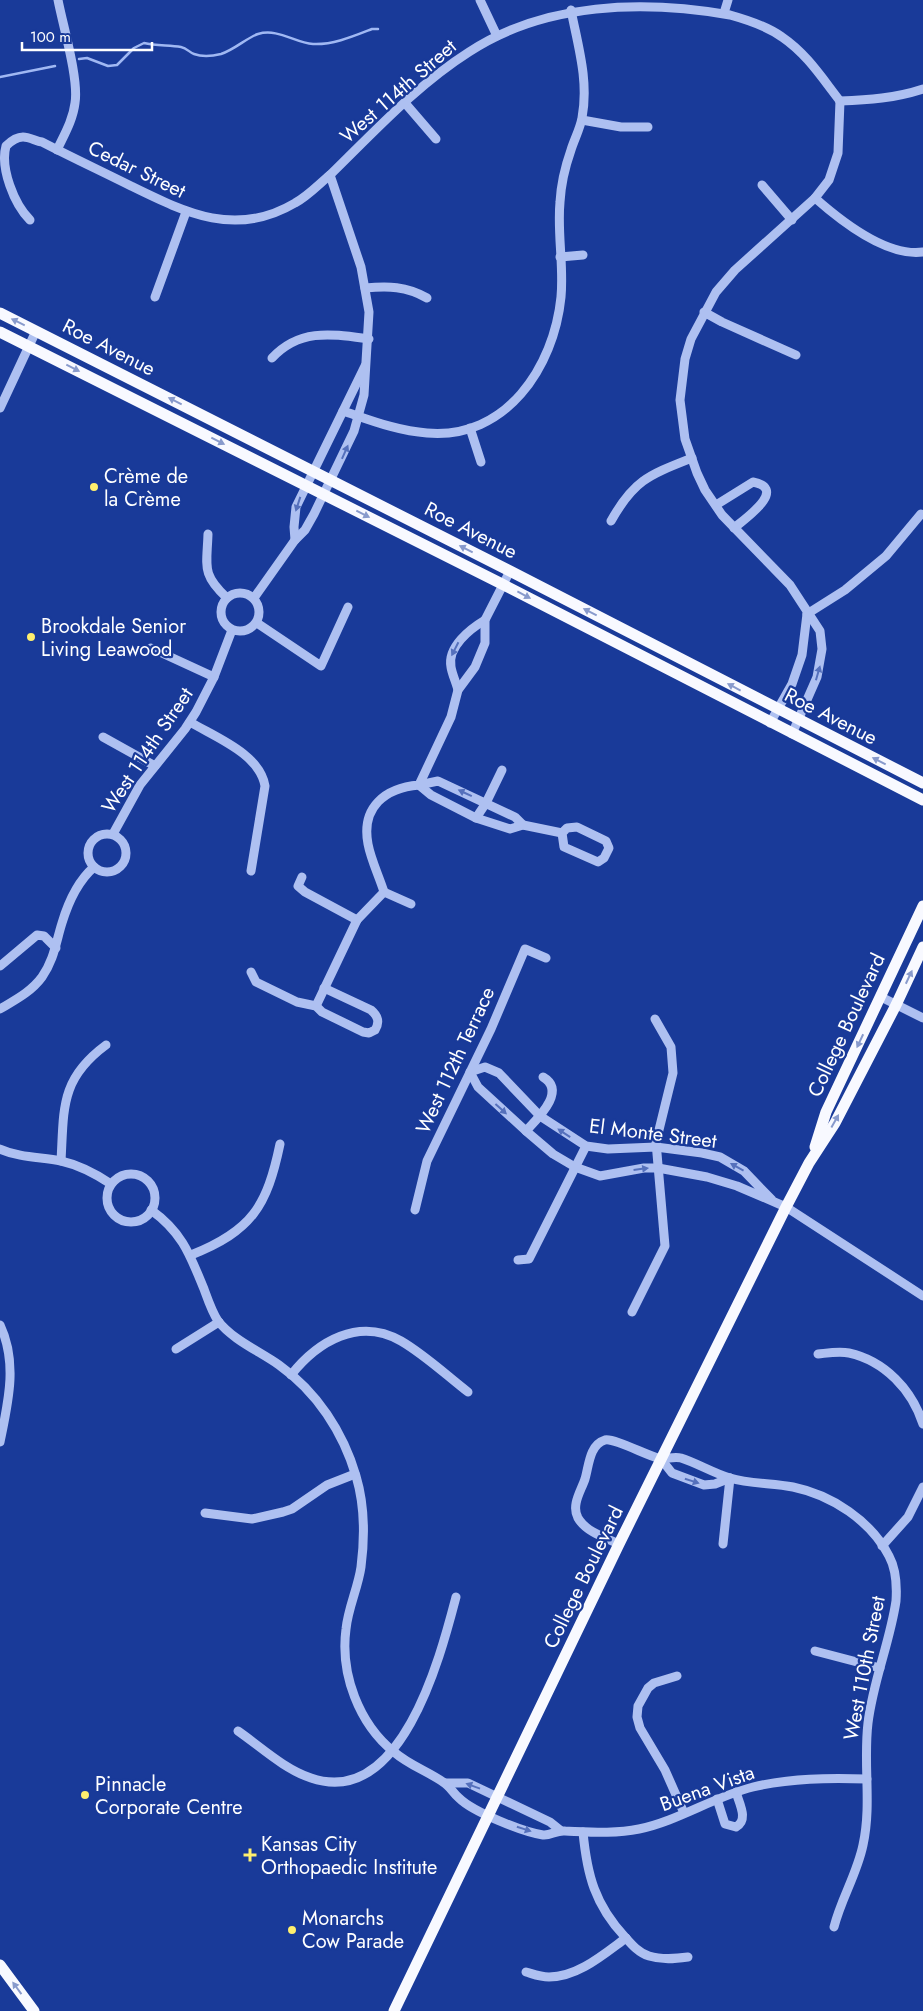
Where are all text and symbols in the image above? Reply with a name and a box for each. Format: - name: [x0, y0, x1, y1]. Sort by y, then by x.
- scale bar: [22, 20, 152, 52]
- text: 100 m: [30, 26, 71, 48]
- street label: West 114th Street: [334, 32, 463, 150]
- street label: Cedar Street: [83, 133, 191, 206]
- street label: Roe Avenue: [57, 312, 160, 383]
- one-way arrow: [11, 318, 25, 326]
- one-way arrow: [65, 364, 80, 372]
- one-way arrow: [168, 397, 182, 405]
- one-way arrow: [211, 437, 225, 445]
- one-way arrow: [341, 445, 349, 459]
- place label: Crème de la Crème: [104, 462, 188, 514]
- marker: Crème de la Crème: [88, 481, 100, 493]
- street label: Roe Avenue: [419, 495, 522, 566]
- one-way arrow: [293, 497, 301, 512]
- one-way arrow: [356, 510, 370, 518]
- one-way arrow: [459, 545, 473, 553]
- one-way arrow: [516, 591, 531, 599]
- one-way arrow: [582, 607, 597, 616]
- place label: Brookdale Senior Living Leawood: [41, 612, 186, 664]
- marker: Brookdale Senior Living Leawood: [25, 631, 37, 643]
- one-way arrow: [451, 642, 459, 657]
- one-way arrow: [814, 666, 822, 681]
- street label: West 114th Street: [95, 681, 200, 819]
- street label: Roe Avenue: [779, 681, 882, 752]
- one-way arrow: [726, 683, 741, 691]
- one-way arrow: [872, 757, 887, 765]
- one-way arrow: [458, 789, 472, 797]
- street label: College Boulevard: [800, 949, 892, 1102]
- one-way arrow: [906, 970, 914, 984]
- street label: West 112th Terrace: [409, 982, 502, 1138]
- one-way arrow: [855, 1034, 863, 1048]
- one-way arrow: [495, 1103, 507, 1115]
- street label: El Monte Street: [588, 1111, 718, 1156]
- one-way arrow: [831, 1115, 840, 1128]
- one-way arrow: [558, 1128, 571, 1138]
- one-way arrow: [729, 1163, 744, 1171]
- one-way arrow: [633, 1165, 649, 1173]
- one-way arrow: [685, 1478, 700, 1485]
- street label: College Boulevard: [536, 1501, 631, 1654]
- street label: West 110th Street: [836, 1593, 893, 1743]
- street label: Buena Vista: [656, 1758, 759, 1819]
- place label: Pinnacle Corporate Centre: [95, 1770, 243, 1822]
- one-way arrow: [465, 1782, 480, 1790]
- marker: Pinnacle Corporate Centre: [79, 1789, 91, 1801]
- one-way arrow: [516, 1826, 531, 1834]
- place label: Kansas City Orthopaedic Institute: [261, 1830, 437, 1882]
- marker: Kansas City Orthopaedic Institute: [243, 1848, 257, 1862]
- place label: Monarchs Cow Parade: [302, 1904, 404, 1956]
- marker: Monarchs Cow Parade: [286, 1924, 298, 1936]
- one-way arrow: [12, 1981, 22, 1995]

